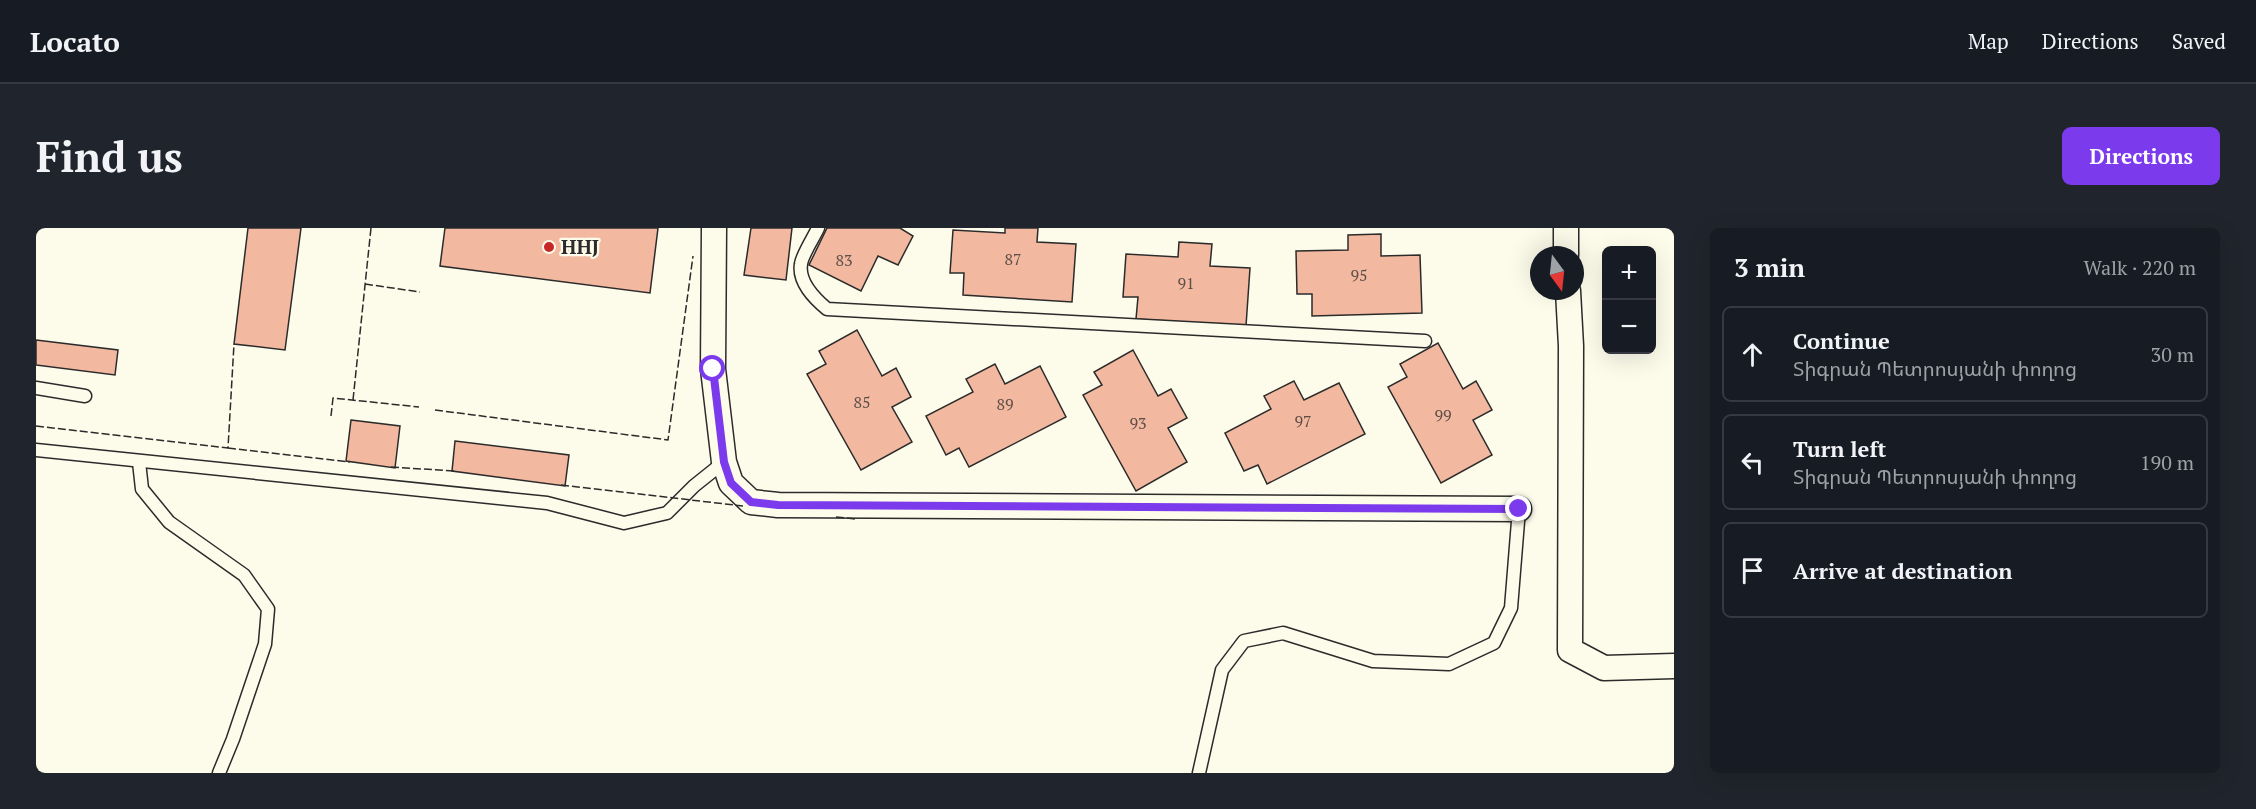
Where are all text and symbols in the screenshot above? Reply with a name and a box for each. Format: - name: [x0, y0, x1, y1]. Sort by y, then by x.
- text: Locato: [30, 23, 120, 60]
- text: Map: [1968, 27, 2009, 55]
- text: Directions: [2042, 27, 2139, 55]
- text: Saved: [2172, 27, 2226, 55]
- button: Directions: [2062, 127, 2220, 185]
- text: Find us: [36, 128, 183, 184]
- place label: HHJ: [561, 233, 599, 260]
- marker: HHJ: [542, 240, 556, 254]
- north arrow: [1530, 246, 1584, 300]
- map controls: [1602, 246, 1656, 354]
- button: +: [1602, 246, 1656, 300]
- house number: 87: [1004, 248, 1022, 270]
- house number: 83: [835, 249, 853, 271]
- text: 3 min: [1734, 250, 1805, 284]
- text: Walk · 220 m: [2084, 254, 2196, 281]
- house number: 95: [1350, 264, 1368, 286]
- house number: 91: [1177, 272, 1195, 294]
- button: −: [1602, 300, 1656, 354]
- text: Continue: [1793, 326, 1890, 355]
- icon: ahead: [1736, 338, 1769, 371]
- text: 30 m: [2151, 341, 2194, 368]
- route start: [699, 355, 725, 381]
- text: Տիգրան Պետրոսյանի փողոց: [1793, 355, 2077, 382]
- house number: 85: [853, 391, 871, 413]
- house number: 89: [996, 393, 1014, 415]
- house number: 99: [1434, 404, 1452, 426]
- house number: 97: [1294, 410, 1312, 432]
- house number: 93: [1129, 412, 1147, 434]
- text: Turn left: [1793, 434, 1886, 463]
- icon: left: [1736, 446, 1769, 479]
- text: 190 m: [2140, 449, 2194, 476]
- text: Տիգրան Պետրոսյանի փողոց: [1793, 463, 2077, 490]
- route end: [1505, 495, 1531, 521]
- icon: arrive: [1736, 554, 1769, 587]
- text: Arrive at destination: [1793, 556, 2012, 585]

